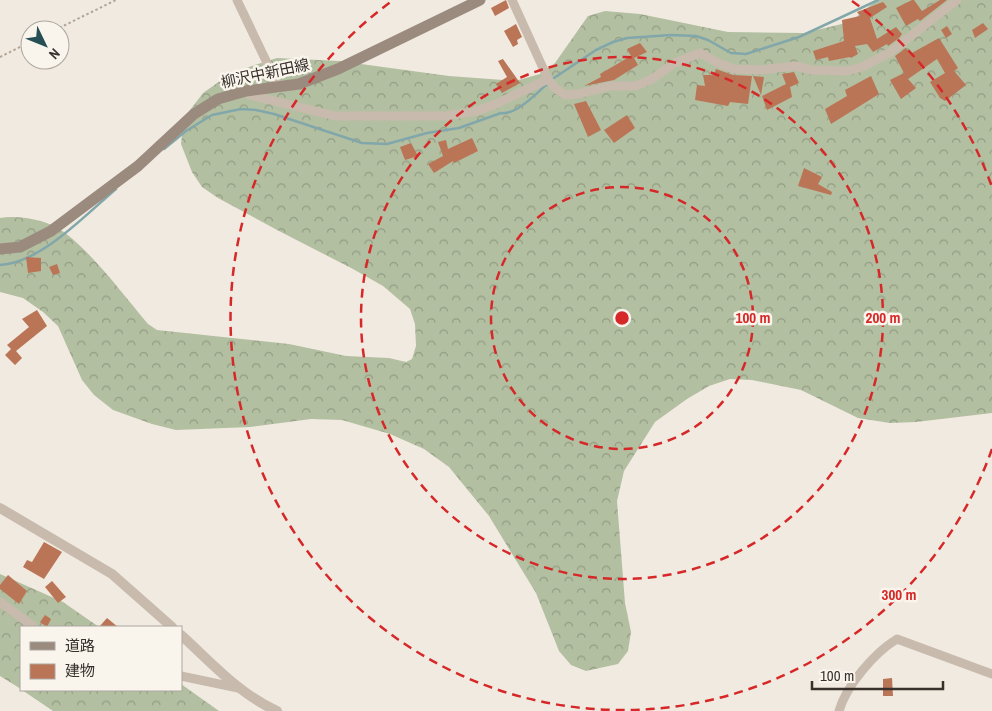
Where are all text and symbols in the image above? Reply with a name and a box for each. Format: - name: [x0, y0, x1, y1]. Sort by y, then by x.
- north arrow: [20, 20, 70, 70]
- text: N: [45, 45, 64, 63]
- street label: 柳沢中新田線: [219, 53, 311, 93]
- text: 100 m: [736, 307, 770, 328]
- text: 200 m: [866, 307, 900, 328]
- centre of rings: [613, 309, 631, 327]
- text: 300 m: [882, 584, 916, 605]
- legend: [20, 626, 182, 691]
- text: 道路: [65, 635, 95, 656]
- scale bar: [812, 658, 943, 690]
- text: 建物: [65, 660, 95, 681]
- text: 100 m: [820, 665, 854, 686]

